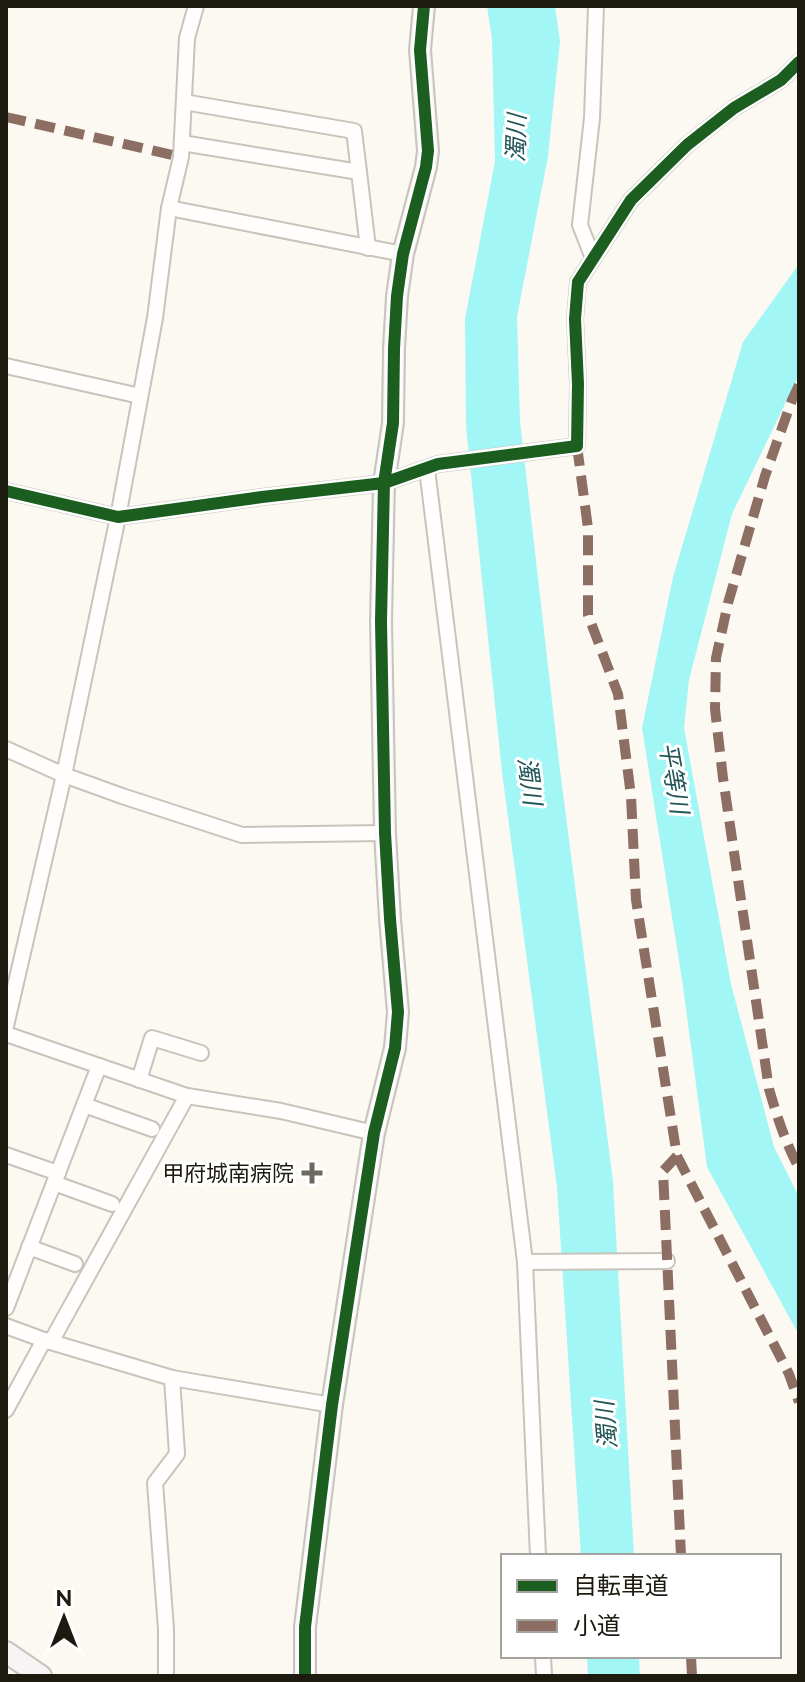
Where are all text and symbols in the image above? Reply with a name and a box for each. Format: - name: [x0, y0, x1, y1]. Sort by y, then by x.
- water label: 濁川: [501, 111, 531, 162]
- water label: 平等川: [653, 740, 695, 819]
- water label: 濁川: [512, 755, 548, 810]
- place label: 甲府城南病院: [162, 1160, 294, 1186]
- marker: 甲府城南病院: [301, 1162, 323, 1184]
- water label: 濁川: [589, 1397, 623, 1450]
- legend: [501, 1554, 781, 1658]
- text: 自転車道: [573, 1571, 669, 1600]
- north arrow: [24, 1578, 104, 1658]
- text: N: [56, 1585, 72, 1611]
- text: 小道: [573, 1611, 621, 1640]

